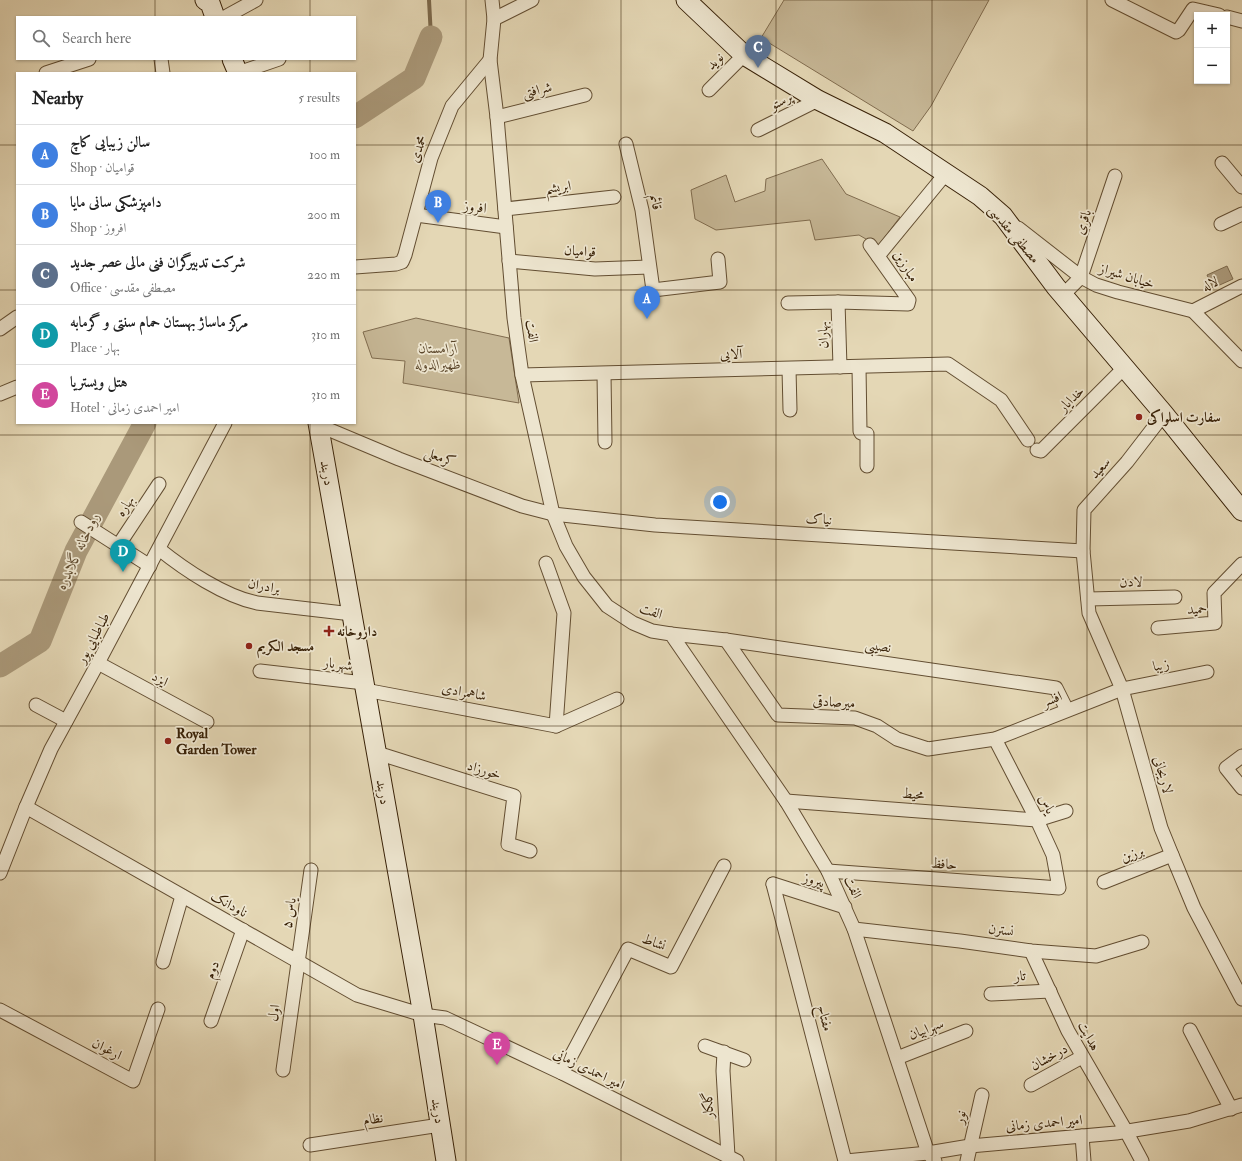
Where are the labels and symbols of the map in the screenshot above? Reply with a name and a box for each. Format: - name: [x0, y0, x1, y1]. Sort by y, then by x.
- pin: C: [745, 35, 771, 68]
- street label: نوید: [703, 48, 728, 73]
- street label: شرافتی: [520, 78, 554, 103]
- street label: پرستو: [765, 88, 796, 115]
- street label: محمدی: [405, 133, 431, 165]
- street label: ابریشم: [544, 177, 573, 202]
- pin: B: [425, 190, 451, 223]
- street label: قائم: [642, 193, 666, 212]
- street label: افروز: [460, 197, 488, 217]
- street label: مصطفی مقدسی: [983, 201, 1043, 268]
- street label: باقری: [1071, 207, 1095, 237]
- street label: قوامیان: [563, 241, 597, 261]
- street label: مبارزین: [890, 247, 922, 285]
- street label: خیابان شیراز: [1095, 259, 1157, 292]
- street label: لاله: [1199, 273, 1221, 295]
- pin: A: [634, 286, 660, 319]
- street label: الفت: [522, 318, 542, 344]
- street label: بهاران: [814, 321, 833, 349]
- park label: آرامستان ظهیرالدوله: [415, 340, 461, 373]
- street label: آلایی: [720, 345, 744, 364]
- street label: خدایار: [1053, 383, 1087, 417]
- place label: سفارت اسلواکی: [1146, 409, 1221, 427]
- marker: سفارت اسلواکی: [1134, 412, 1144, 422]
- street label: کرمعلی: [422, 443, 458, 472]
- street label: سعید: [1086, 454, 1114, 482]
- street label: دربند: [316, 459, 338, 487]
- street label: بهاره: [112, 492, 139, 520]
- your location: [710, 492, 730, 512]
- water label: رودخانه گلابدره: [52, 509, 104, 593]
- street label: نیاک: [805, 510, 833, 528]
- pin: D: [110, 539, 136, 572]
- street label: لادن: [1119, 573, 1143, 591]
- street label: برادران: [246, 575, 282, 598]
- street label: الفت: [637, 599, 665, 623]
- street label: حمید: [1186, 600, 1208, 618]
- street label: طباطبایی پور: [72, 609, 115, 669]
- place label: داروخانه: [337, 623, 377, 640]
- marker: داروخانه: [324, 626, 334, 636]
- street label: نصیبی: [863, 636, 893, 659]
- place label: مسجد الکریم: [257, 638, 314, 659]
- marker: مسجد الکریم: [244, 641, 254, 651]
- street label: شهریار: [320, 654, 354, 675]
- street label: زیبا: [1151, 655, 1171, 675]
- street label: ایزد: [149, 668, 171, 690]
- street label: شاهمرادی: [440, 679, 488, 705]
- street label: افسر: [1038, 687, 1065, 712]
- street label: میرصادقی: [812, 692, 856, 712]
- place label: Royal Garden Tower: [176, 725, 257, 758]
- marker: Royal Garden Tower: [163, 736, 173, 746]
- street label: لاریجانی: [1150, 754, 1176, 796]
- street label: خورزاد: [465, 757, 503, 783]
- street label: دربند: [372, 778, 394, 806]
- street label: محیط: [901, 785, 925, 803]
- street label: یاس: [1035, 791, 1060, 818]
- street label: برزین: [1118, 842, 1146, 866]
- street label: حافظ: [930, 855, 958, 873]
- street label: پیروز: [799, 868, 828, 894]
- street label: الفت: [840, 873, 866, 901]
- street label: ناودانک: [208, 887, 251, 921]
- street label: یاس ۵: [278, 895, 300, 930]
- street label: نسترن: [987, 920, 1015, 940]
- street label: نشاط: [640, 930, 668, 954]
- street label: دوم: [201, 959, 227, 983]
- street label: تار: [1012, 967, 1027, 985]
- street label: اول: [264, 1003, 284, 1023]
- street label: مفتاح: [809, 1003, 837, 1034]
- street label: سهرابیان: [906, 1015, 946, 1044]
- street label: هدایت: [1074, 1018, 1104, 1054]
- pin: E: [484, 1032, 510, 1065]
- street label: ارغوان: [89, 1034, 125, 1064]
- street label: درخشان: [1027, 1040, 1071, 1074]
- street label: امیر احمدی زمانی: [551, 1044, 627, 1094]
- street label: گلکار: [699, 1091, 717, 1121]
- street label: دربند: [428, 1097, 448, 1125]
- street label: نور: [950, 1108, 970, 1127]
- street label: نظام: [362, 1109, 385, 1133]
- street label: امیر احمدی زمانی: [1005, 1111, 1083, 1135]

